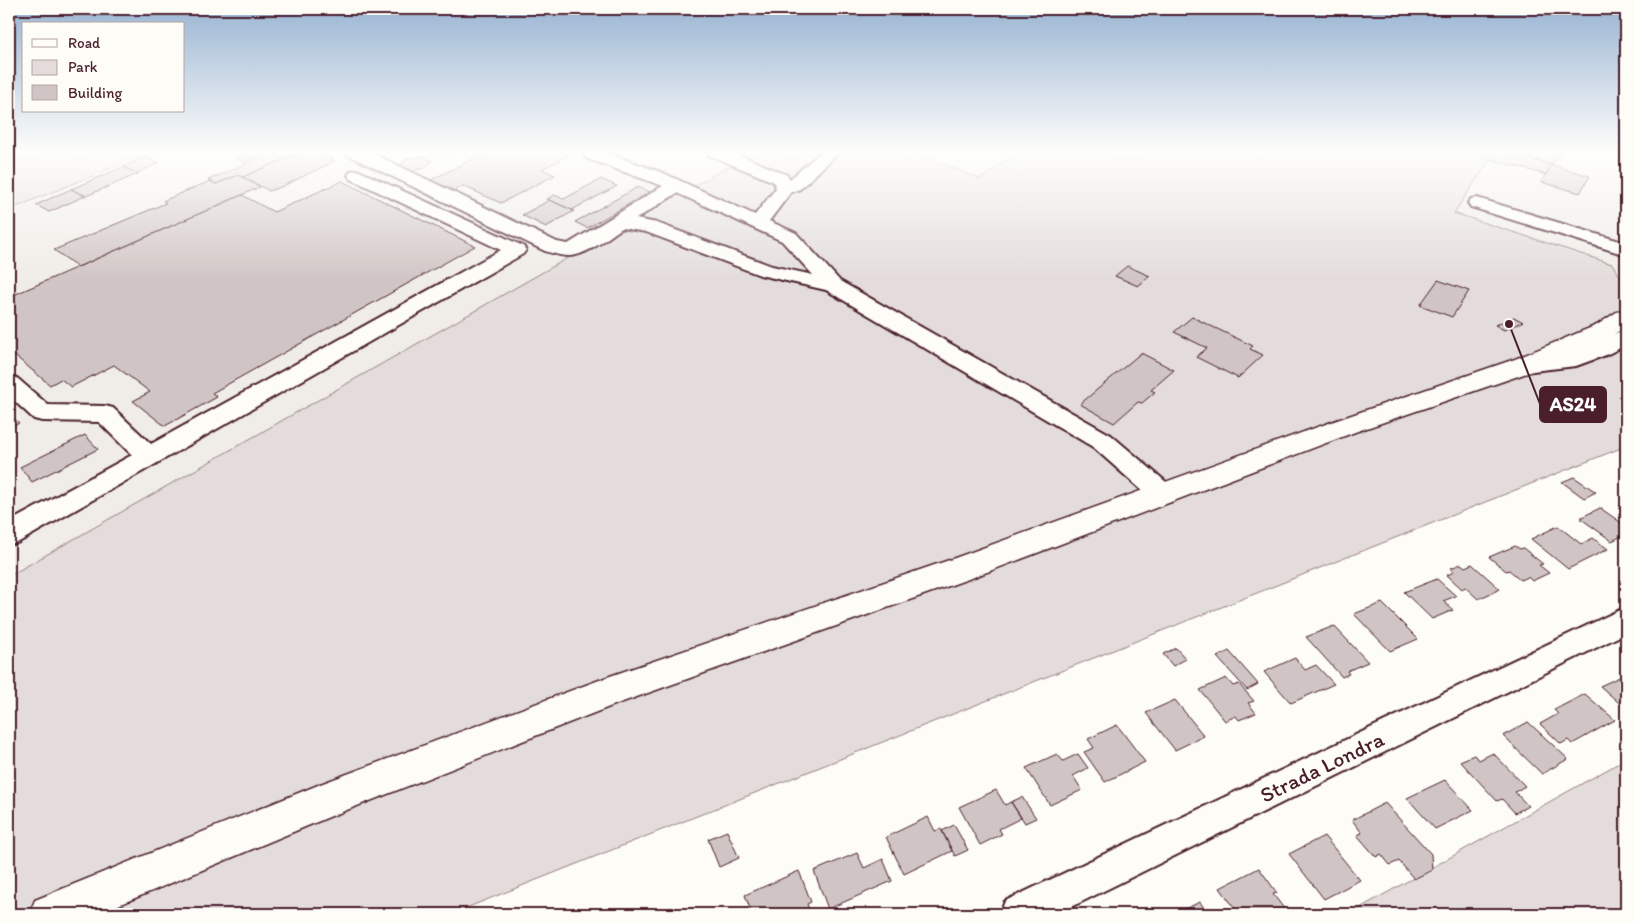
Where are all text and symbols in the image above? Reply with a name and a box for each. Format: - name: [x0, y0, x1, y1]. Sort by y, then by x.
- legend: [22, 22, 185, 112]
- text: Road: [68, 34, 101, 52]
- text: Park: [68, 58, 98, 76]
- text: Building: [68, 84, 122, 102]
- callout: AS24: [1540, 387, 1606, 422]
- text: AS24: [1549, 392, 1596, 416]
- street label: Strada Londra: [1255, 725, 1389, 809]

